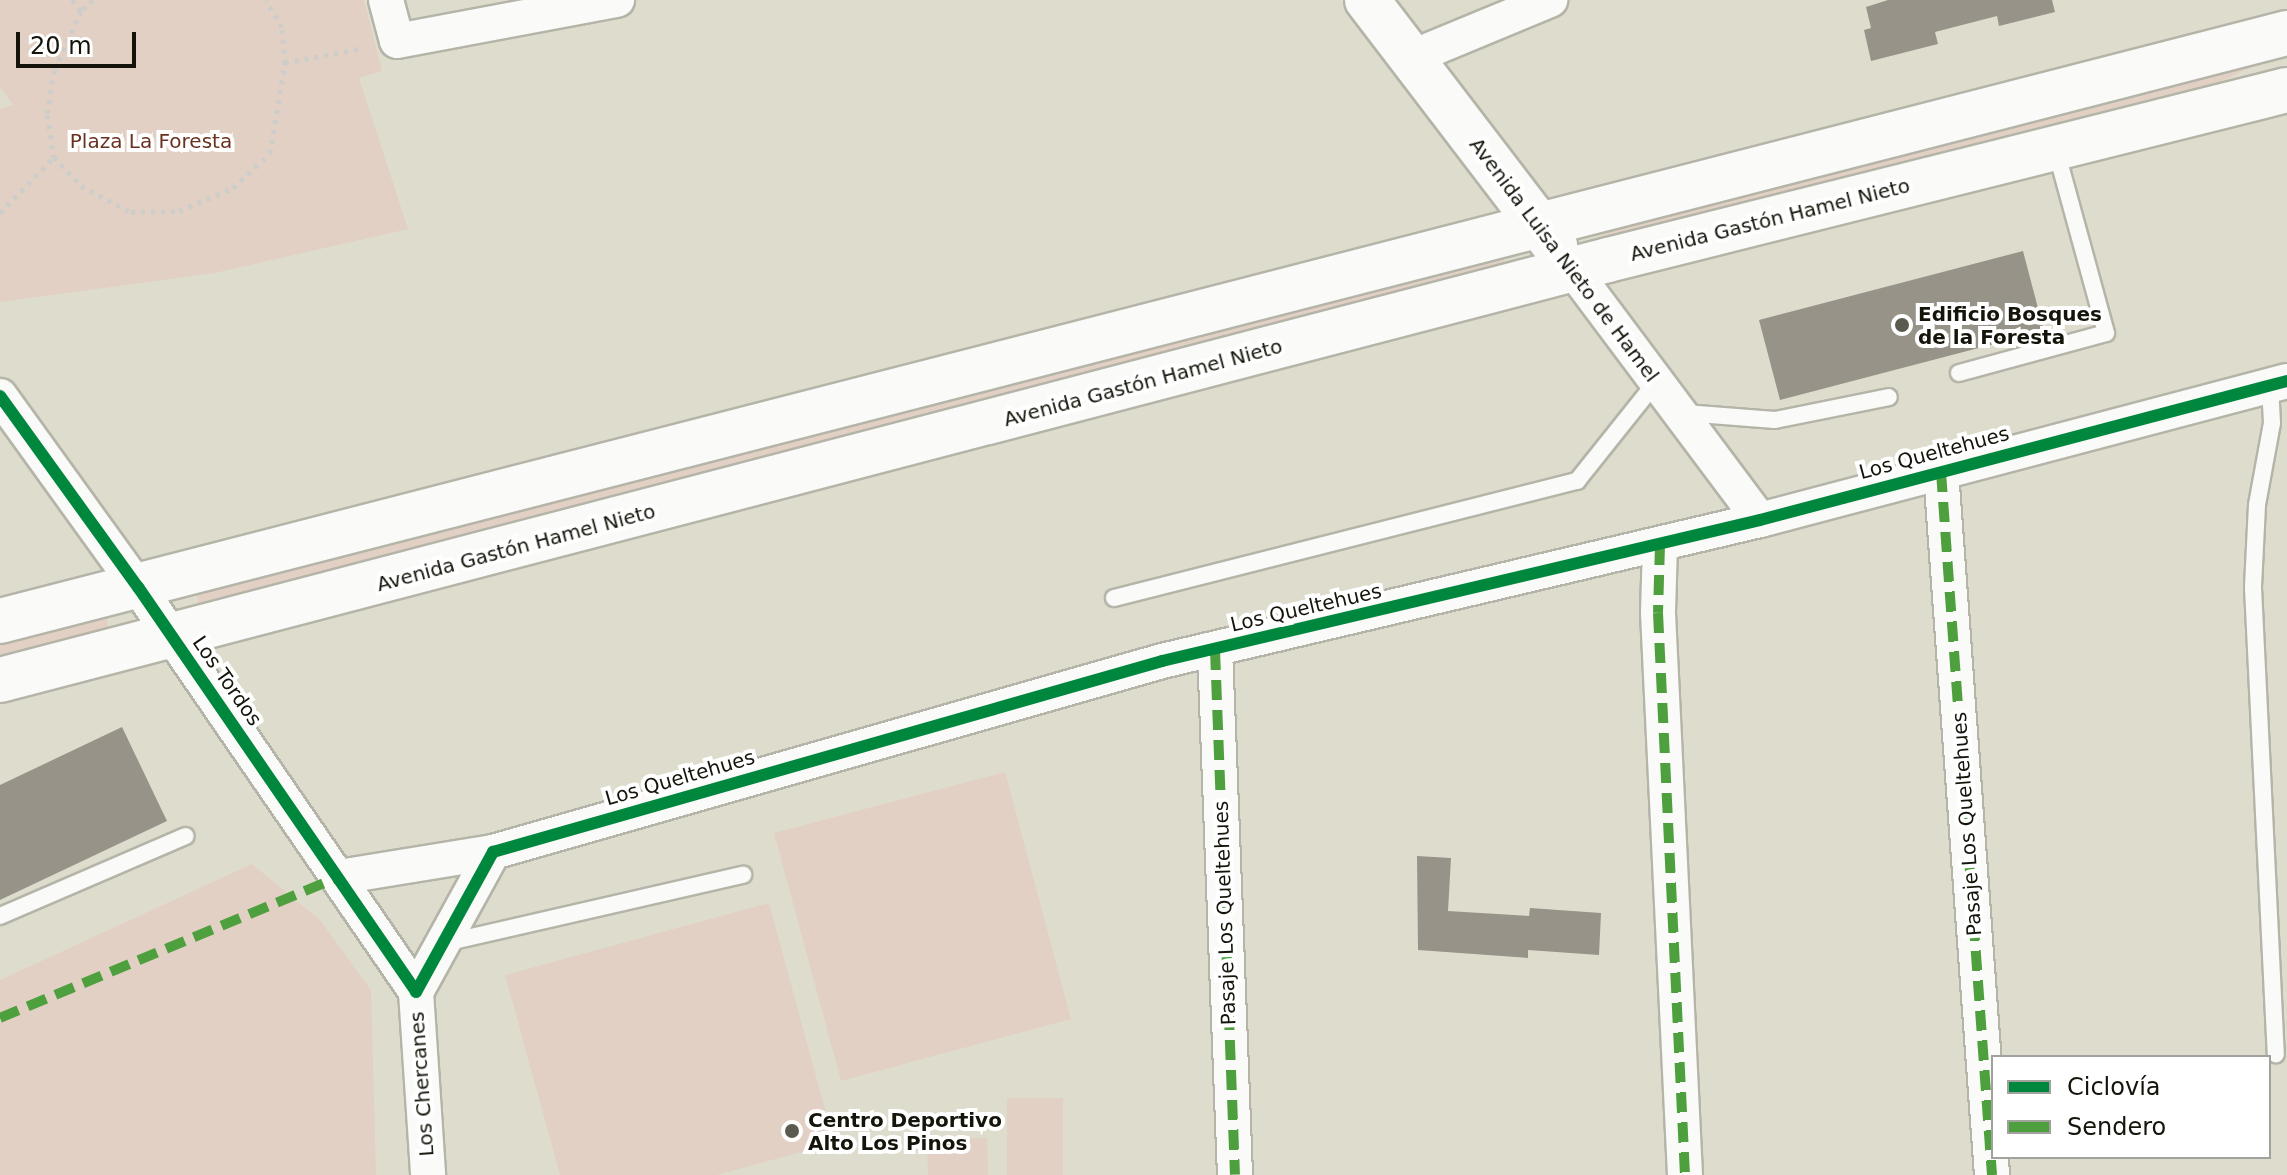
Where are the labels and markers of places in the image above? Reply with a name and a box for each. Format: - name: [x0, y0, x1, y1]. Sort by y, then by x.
- place label: Edificio Bosques de la Foresta: [1918, 302, 2102, 349]
- marker: Edificio Bosques de la Foresta: [1893, 316, 1911, 334]
- place label: Centro Deportivo Alto Los Pinos: [808, 1108, 1002, 1155]
- marker: Centro Deportivo Alto Los Pinos: [783, 1122, 801, 1140]

